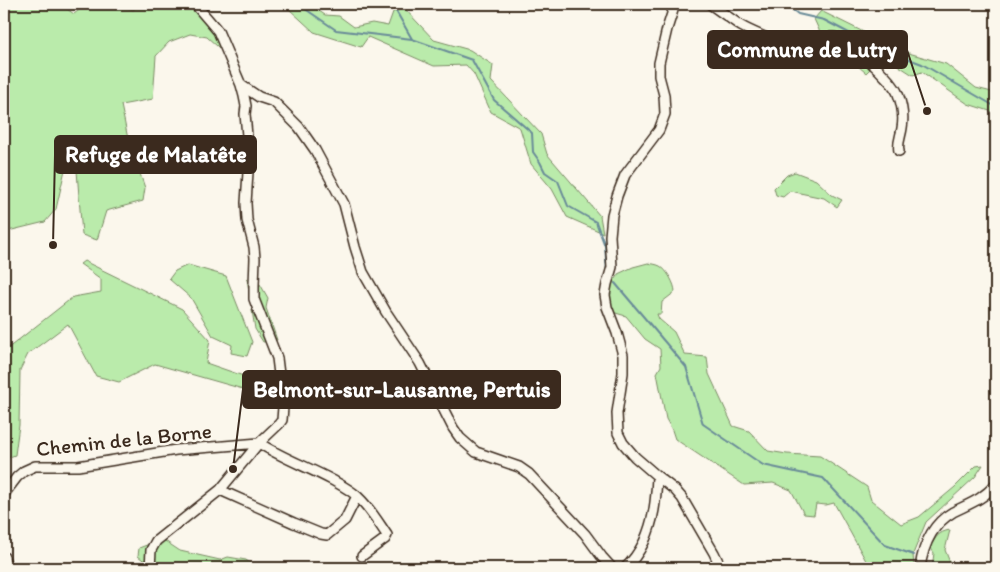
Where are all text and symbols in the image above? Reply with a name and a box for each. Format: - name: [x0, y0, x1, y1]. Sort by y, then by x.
- callout: Commune de Lutry: [708, 31, 907, 68]
- text: Commune de Lutry: [717, 36, 897, 63]
- callout: Refuge de Malatête: [55, 136, 256, 173]
- text: Refuge de Malatête: [65, 141, 247, 168]
- callout: Belmont-sur-Lausanne, Pertuis: [243, 371, 560, 408]
- text: Belmont-sur-Lausanne, Pertuis: [253, 376, 551, 403]
- street label: Chemin de la Borne: [35, 418, 213, 461]

